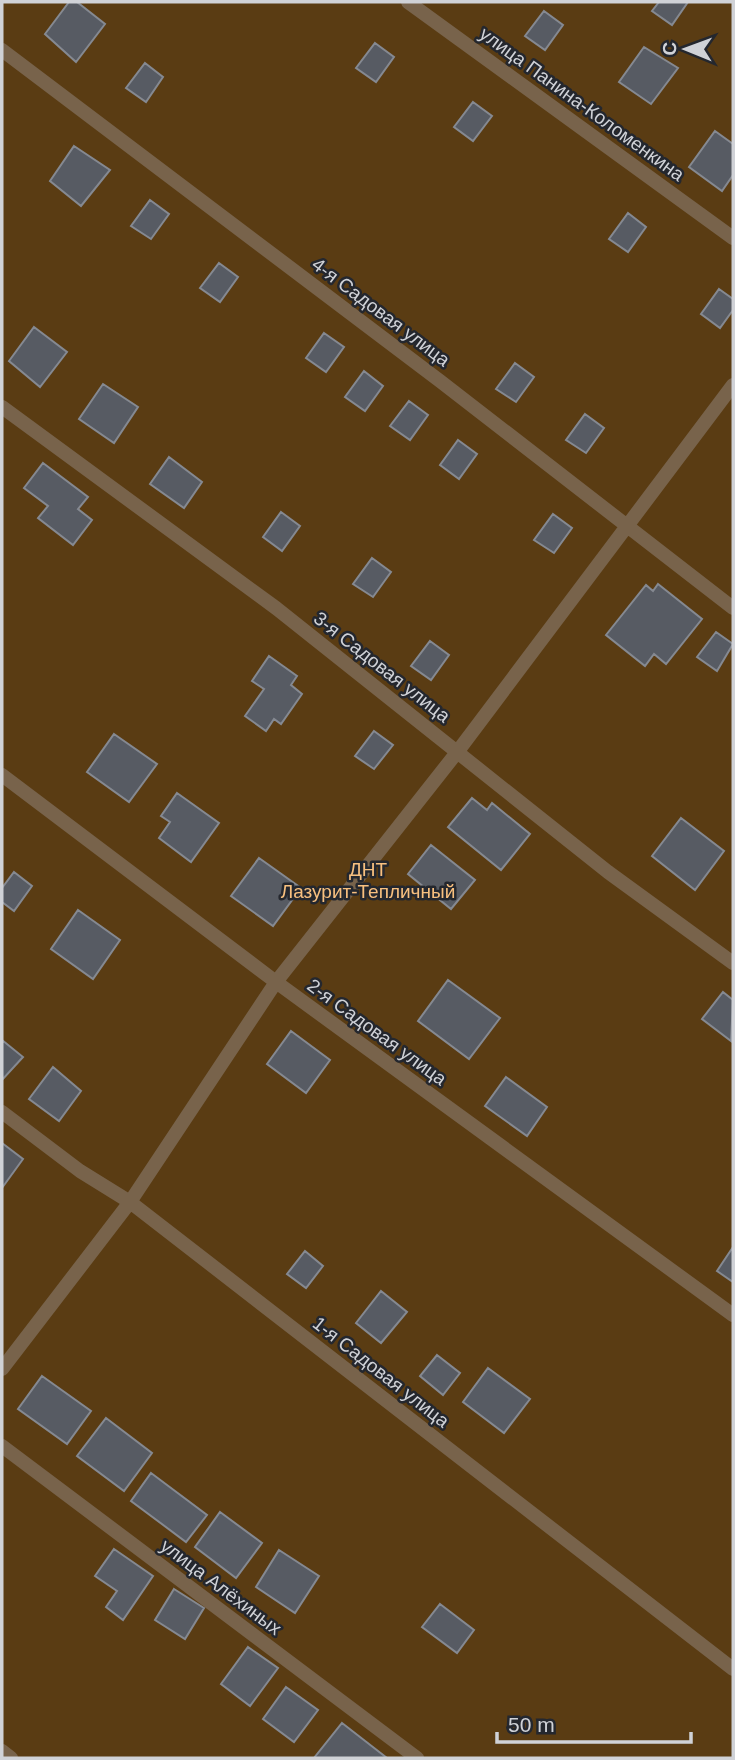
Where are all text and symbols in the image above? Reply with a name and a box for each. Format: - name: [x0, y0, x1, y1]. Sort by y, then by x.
- north arrow: [651, 14, 721, 84]
- street label: улица Панина-Коломенкина: [476, 23, 689, 185]
- text: С: [659, 41, 680, 56]
- street label: 4-я Садовая улица: [308, 253, 454, 371]
- street label: 3-я Садовая улица: [310, 607, 455, 727]
- park label: ДНТ Лазурит-Тепличный: [281, 859, 455, 902]
- street label: 2-я Садовая улица: [303, 974, 451, 1090]
- street label: 1-я Садовая улица: [309, 1312, 454, 1432]
- street label: улица Алёхиных: [157, 1535, 286, 1639]
- scale bar: [497, 1700, 691, 1744]
- text: 50 m: [508, 1713, 555, 1736]

